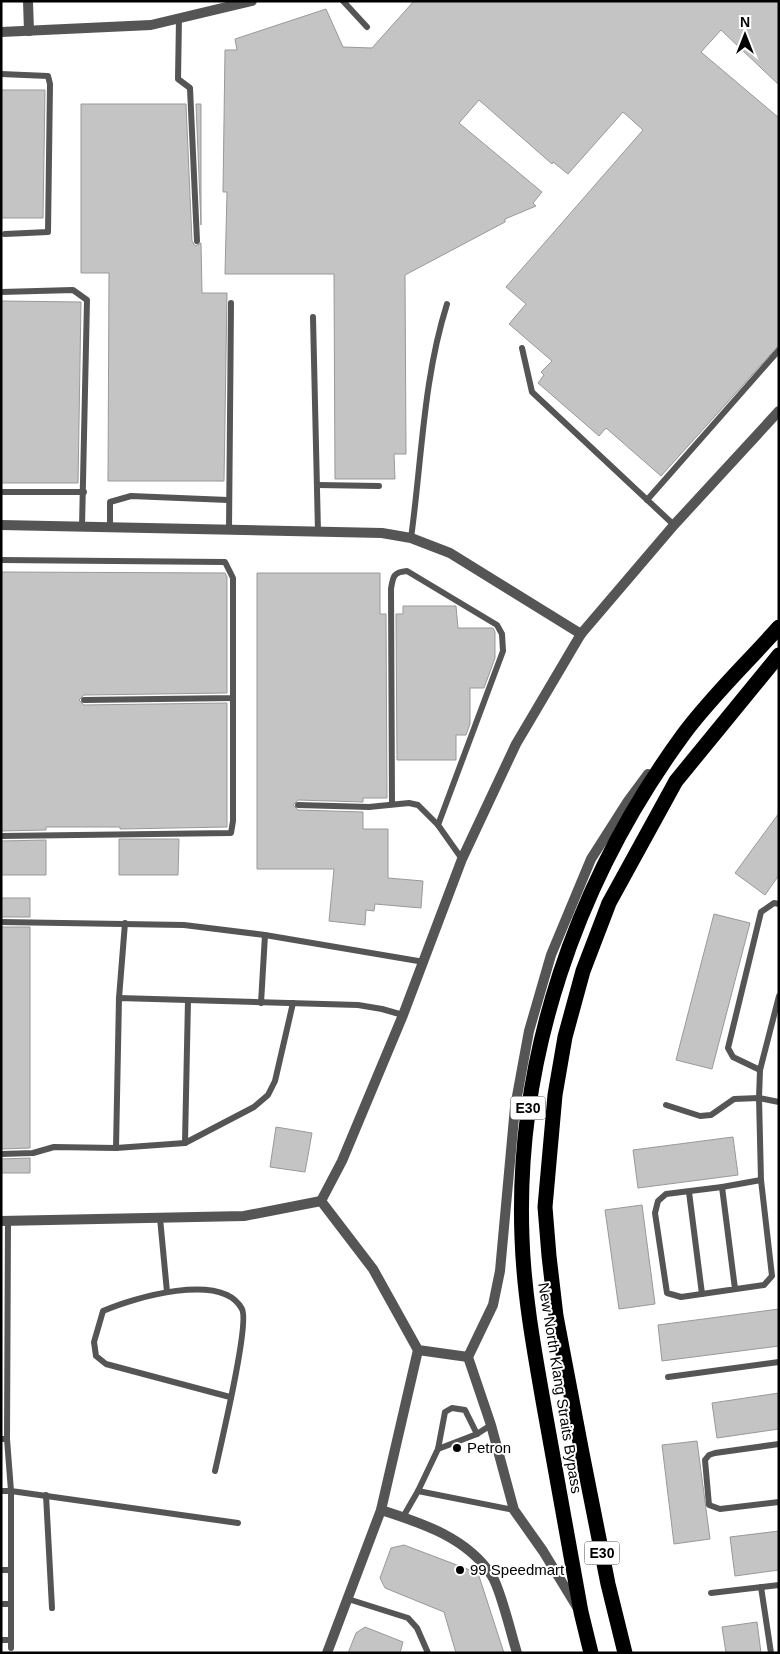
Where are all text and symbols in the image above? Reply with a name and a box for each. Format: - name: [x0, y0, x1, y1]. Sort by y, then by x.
- north arrow: [720, 10, 770, 60]
- text: N: [740, 14, 750, 30]
- road number: E30: [510, 1096, 546, 1120]
- street label: New North Klang Straits Bypass: [535, 1281, 586, 1495]
- place label: Petron: [467, 1439, 511, 1456]
- marker: Petron: [451, 1442, 463, 1454]
- road number: E30: [584, 1542, 620, 1565]
- place label: 99 Speedmart: [470, 1561, 565, 1578]
- marker: 99 Speedmart: [454, 1564, 466, 1576]

